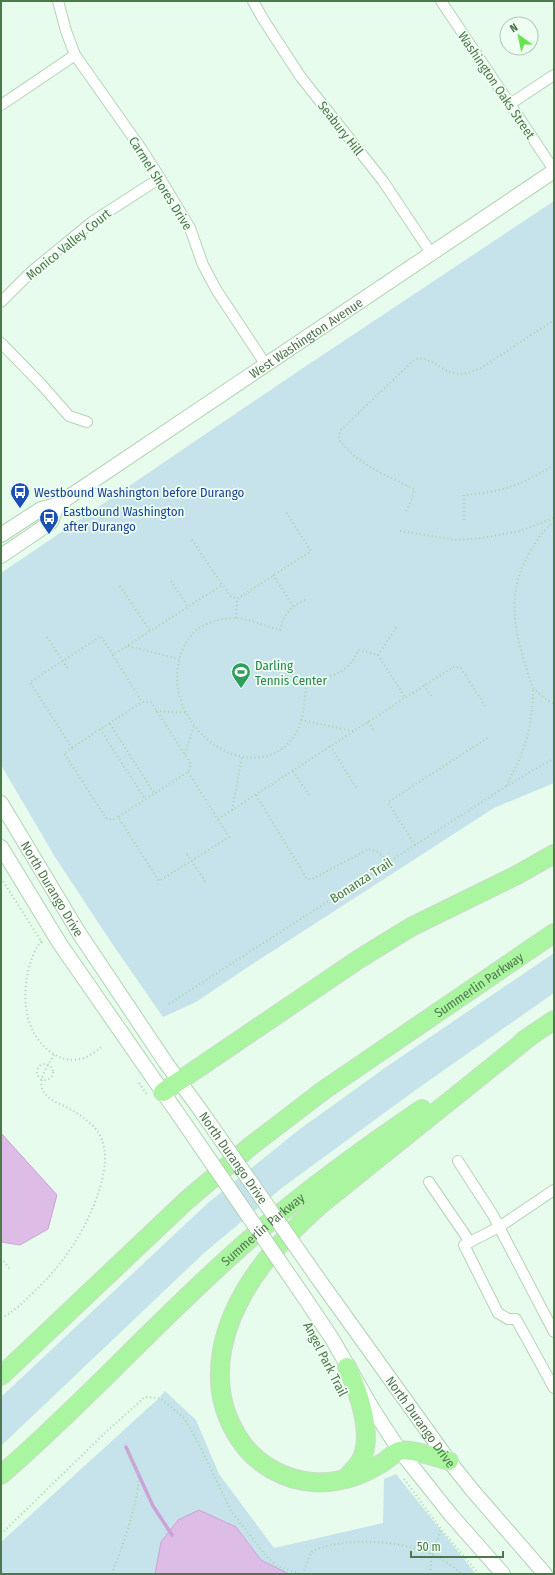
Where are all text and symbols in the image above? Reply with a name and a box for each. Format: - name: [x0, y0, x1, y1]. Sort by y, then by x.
- north arrow: [499, 16, 539, 56]
- text: N: [508, 21, 520, 35]
- street label: Washington Oaks Street: [455, 29, 538, 142]
- street label: Seabury Hill: [315, 98, 367, 159]
- street label: Carmel Shores Drive: [126, 134, 195, 233]
- street label: Monico Valley Court: [23, 205, 114, 283]
- street label: West Washington Avenue: [247, 295, 366, 382]
- bus stop icon: Westbound Washington before Durango: [9, 481, 31, 509]
- place label: Westbound Washington before Durango: [34, 485, 245, 500]
- place label: Eastbound Washington after Durango: [63, 504, 184, 534]
- bus stop icon: Eastbound Washington after Durango: [38, 507, 60, 535]
- place label: Darling Tennis Center: [255, 658, 327, 688]
- sports icon: Darling Tennis Center: [230, 661, 252, 689]
- street label: North Durango Drive: [18, 839, 86, 939]
- street label: Bonanza Trail: [327, 854, 396, 906]
- street label: Summerlin Parkway: [432, 949, 526, 1020]
- street label: North Durango Drive: [196, 1109, 270, 1207]
- street label: Summerlin Parkway: [218, 1190, 307, 1269]
- street label: Angel Park Trail: [300, 1320, 351, 1399]
- street label: North Durango Drive: [383, 1373, 458, 1471]
- scale bar: [411, 1533, 503, 1559]
- text: 50 m: [417, 1540, 441, 1554]

